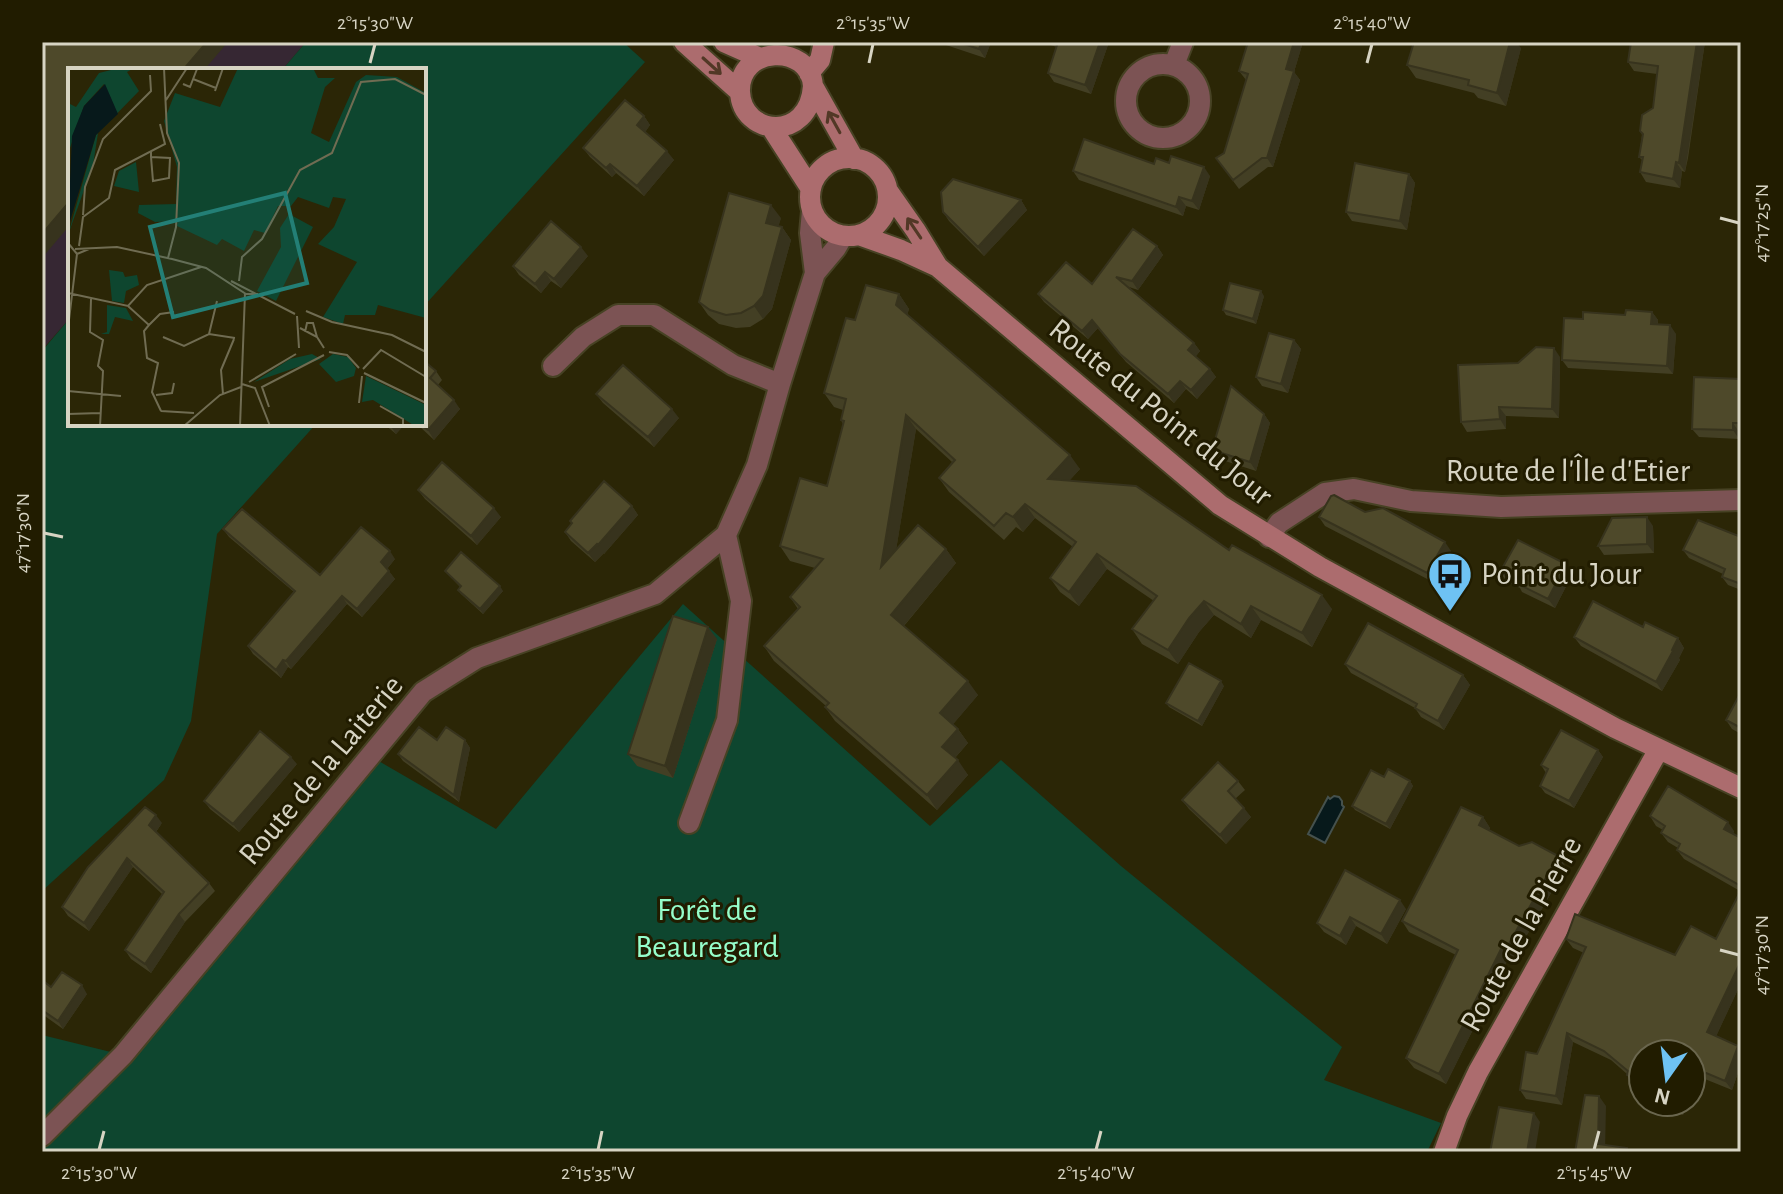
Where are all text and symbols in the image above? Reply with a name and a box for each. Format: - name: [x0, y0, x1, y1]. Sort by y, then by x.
- text: 2°15'30"W: [337, 13, 413, 33]
- text: 2°15'35"W: [836, 13, 910, 33]
- text: 2°15'40"W: [1333, 13, 1411, 33]
- one-way arrow: [702, 57, 722, 75]
- inset map: [68, 68, 426, 426]
- one-way arrow: [826, 111, 842, 134]
- text: 47°17'25"N: [1752, 183, 1772, 263]
- one-way arrow: [906, 218, 922, 240]
- street label: Route du Point du Jour: [1043, 312, 1279, 512]
- street label: Route de l'Île d'Etier: [1446, 453, 1691, 487]
- text: 47°17'30"N: [13, 493, 33, 573]
- bus stop icon: Point du Jour: [1426, 550, 1474, 613]
- place label: Point du Jour: [1481, 558, 1642, 590]
- street label: Route de la Laiterie: [233, 669, 409, 871]
- street label: Route de la Pierre: [1454, 831, 1588, 1037]
- park label: Forêt de Beauregard: [635, 894, 779, 963]
- text: 47°17'30"N: [1752, 915, 1772, 995]
- north arrow: [1627, 1038, 1707, 1118]
- text: N: [1652, 1084, 1672, 1109]
- text: 2°15'30"W: [61, 1163, 137, 1183]
- text: 2°15'35"W: [561, 1163, 635, 1183]
- text: 2°15'40"W: [1057, 1163, 1135, 1183]
- text: 2°15'45"W: [1556, 1163, 1632, 1183]

